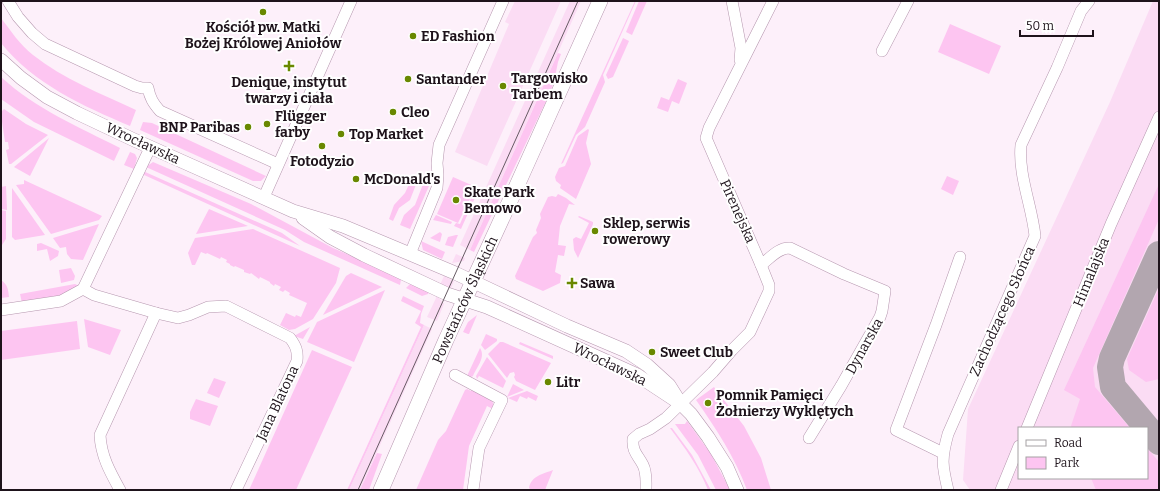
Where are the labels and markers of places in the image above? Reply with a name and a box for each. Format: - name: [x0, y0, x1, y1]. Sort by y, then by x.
- marker: Kościół pw. Matki Bożej Królowej Aniołów: [258, 7, 268, 17]
- place label: Kościół pw. Matki Bożej Królowej Aniołów: [185, 19, 342, 52]
- place label: ED Fashion: [421, 28, 495, 45]
- marker: ED Fashion: [408, 31, 418, 41]
- marker: Denique, instytut twarzy i ciała: [283, 60, 295, 72]
- place label: Targowisko Tarbem: [511, 70, 588, 103]
- place label: Santander: [416, 71, 486, 88]
- place label: Denique, instytut twarzy i ciała: [231, 74, 347, 107]
- marker: Santander: [403, 74, 413, 84]
- marker: Targowisko Tarbem: [498, 81, 508, 91]
- place label: Cleo: [401, 104, 430, 121]
- marker: Cleo: [388, 107, 398, 117]
- place label: Flügger farby: [275, 108, 327, 141]
- place label: BNP Paribas: [159, 119, 240, 136]
- marker: Flügger farby: [262, 119, 272, 129]
- marker: BNP Paribas: [243, 122, 253, 132]
- place label: Top Market: [349, 126, 424, 143]
- marker: Top Market: [336, 129, 346, 139]
- marker: Fotodyzio: [317, 141, 327, 151]
- place label: Fotodyzio: [290, 153, 354, 170]
- place label: McDonald's: [364, 171, 440, 188]
- marker: McDonald's: [351, 174, 361, 184]
- place label: Skate Park Bemowo: [464, 184, 535, 217]
- marker: Skate Park Bemowo: [451, 195, 461, 205]
- place label: Sklep, serwis rowerowy: [603, 215, 690, 248]
- marker: Sklep, serwis rowerowy: [590, 226, 600, 236]
- place label: Sawa: [580, 275, 615, 292]
- marker: Sawa: [567, 278, 577, 288]
- place label: Sweet Club: [660, 344, 733, 361]
- marker: Sweet Club: [647, 347, 657, 357]
- place label: Litr: [556, 374, 581, 391]
- marker: Litr: [543, 377, 553, 387]
- place label: Pomnik Pamięci Żołnierzy Wyklętych: [716, 387, 853, 420]
- marker: Pomnik Pamięci Żołnierzy Wyklętych: [703, 398, 713, 408]

